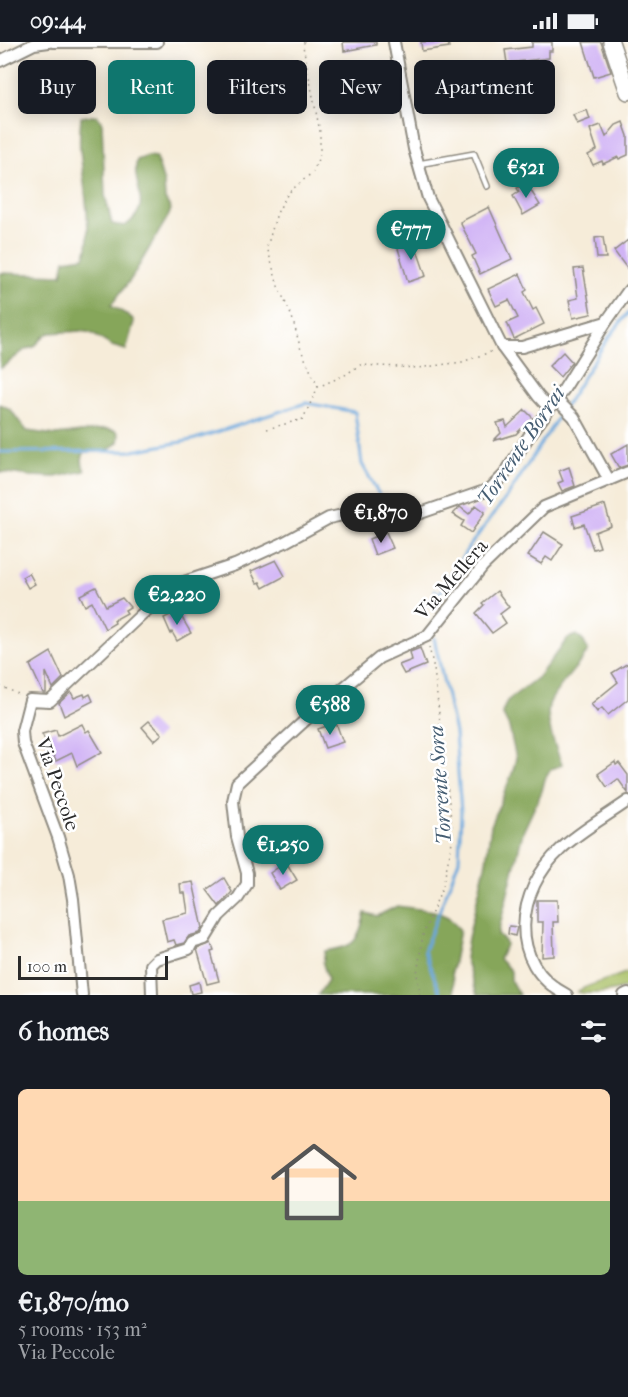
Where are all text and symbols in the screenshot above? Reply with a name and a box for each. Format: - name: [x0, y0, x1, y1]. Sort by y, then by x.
- text: 09:44: [30, 8, 85, 34]
- chip: Buy: [18, 60, 96, 114]
- chip: Rent: [108, 60, 195, 114]
- chip: Filters: [207, 60, 307, 114]
- chip: New: [319, 60, 402, 114]
- chip: Apartment: [414, 60, 555, 114]
- pin: €521: [490, 148, 562, 199]
- text: €521: [507, 156, 545, 179]
- pin: €777: [375, 210, 447, 261]
- text: €777: [391, 218, 431, 241]
- water label: Torrente Borrai: [472, 380, 571, 510]
- pin: €1,870: [332, 493, 430, 544]
- text: €1,870: [354, 501, 408, 524]
- street label: Via Mellera: [410, 534, 493, 625]
- pin: €2,220: [128, 575, 226, 626]
- text: €2,220: [148, 583, 206, 606]
- pin: €588: [294, 685, 366, 736]
- text: €588: [310, 693, 350, 716]
- water label: Torrente Sora: [424, 725, 456, 845]
- street label: Via Peccole: [31, 734, 84, 834]
- pin: €1,250: [234, 825, 332, 876]
- text: €1,250: [256, 833, 310, 856]
- scale bar: [18, 953, 168, 980]
- text: 100 m: [27, 957, 67, 976]
- icon: filters: [577, 1015, 610, 1048]
- text: 6 homes: [18, 1016, 109, 1047]
- icon: home: [260, 1128, 368, 1236]
- text: €1,870/mo: [18, 1287, 129, 1318]
- text: 5 rooms · 153 m²: [18, 1318, 147, 1341]
- text: Via Peccole: [18, 1341, 115, 1364]

